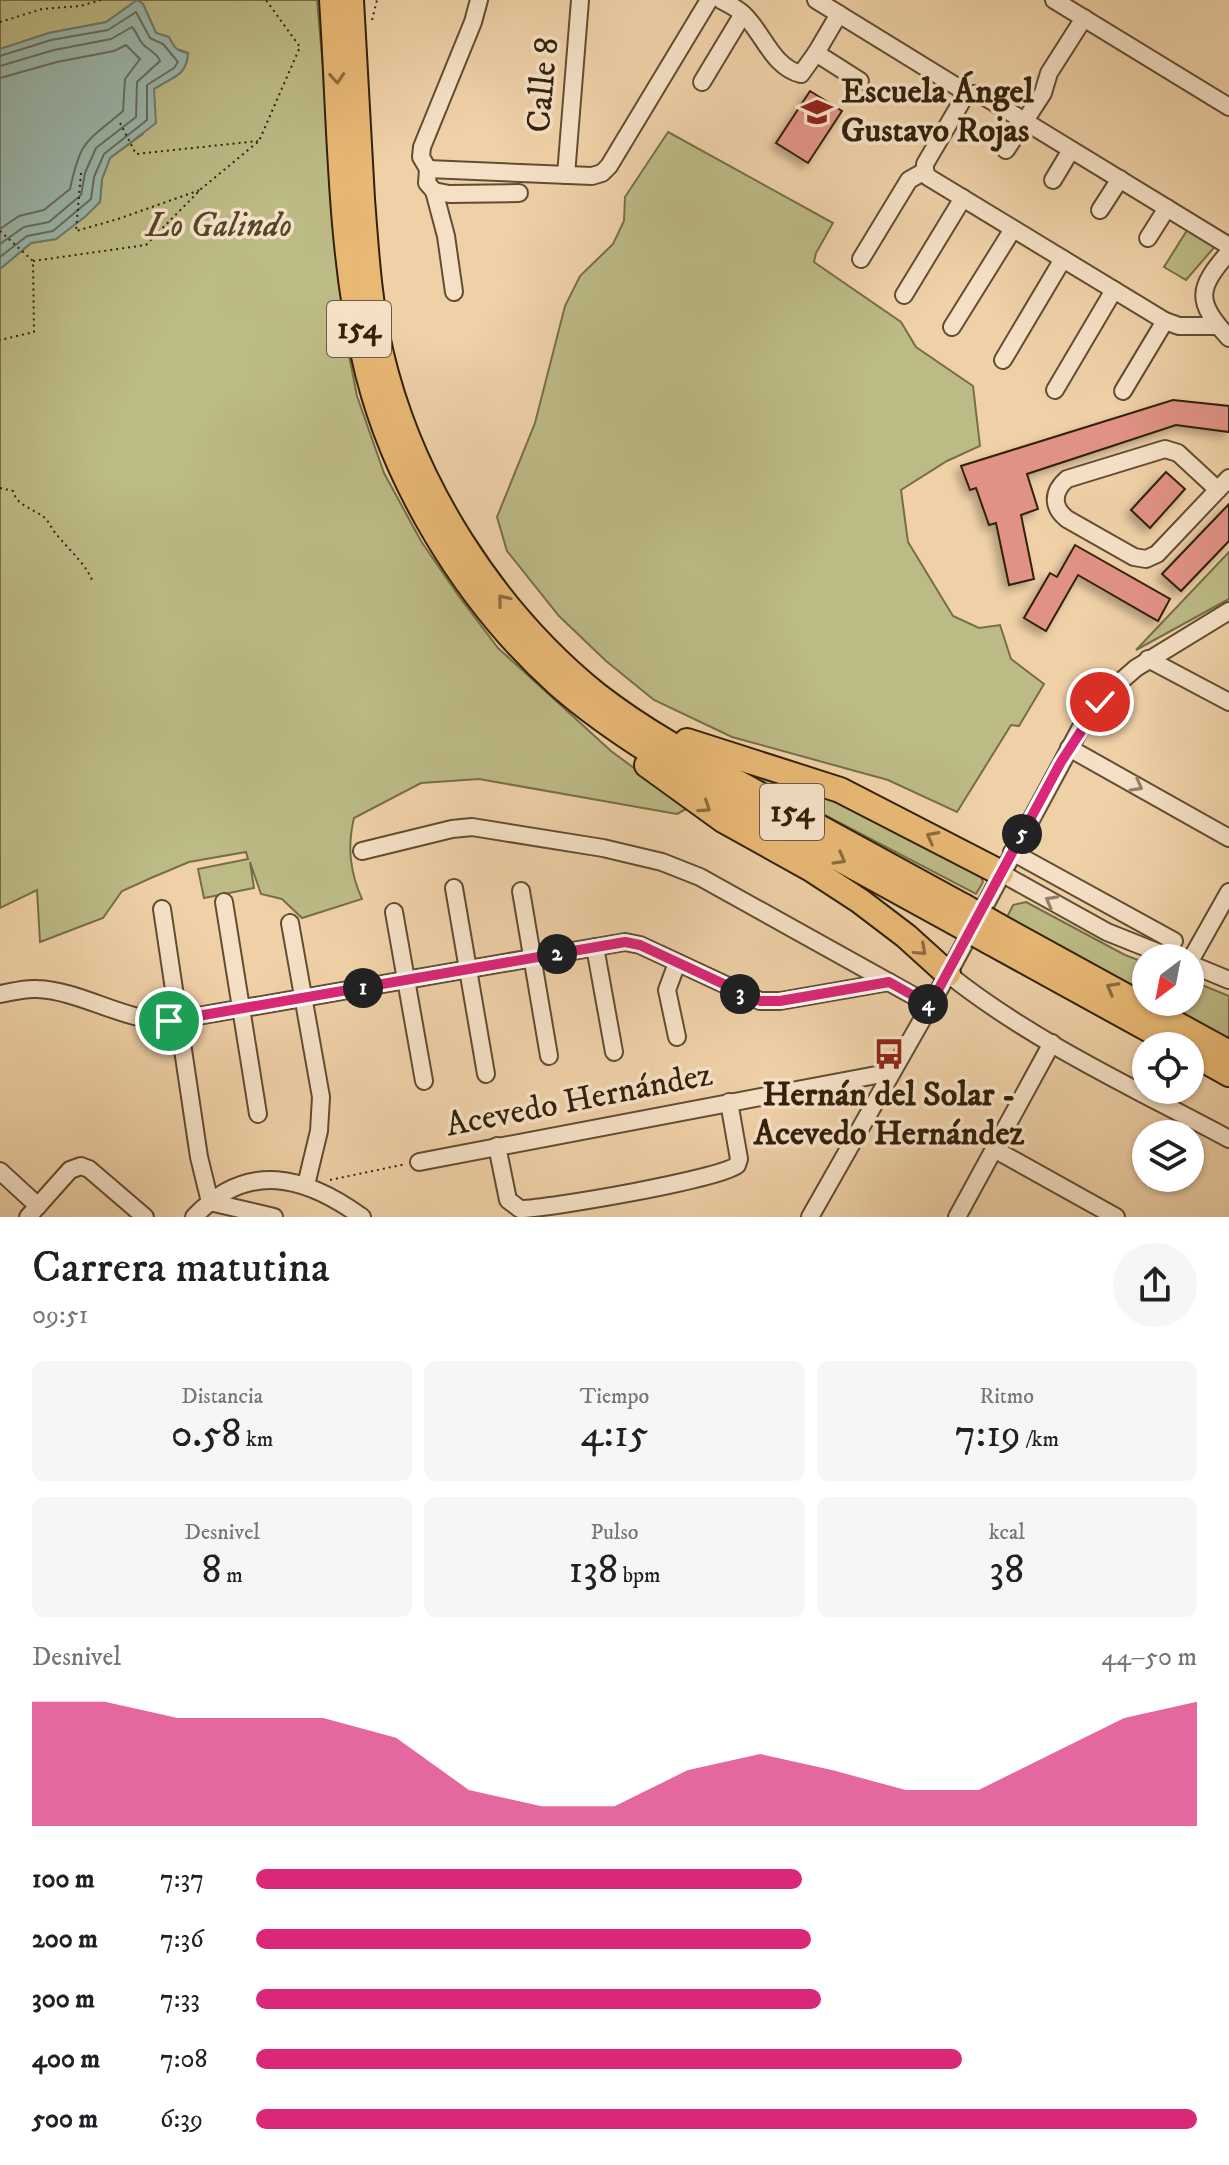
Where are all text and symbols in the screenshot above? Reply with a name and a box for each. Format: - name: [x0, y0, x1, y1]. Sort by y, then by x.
- street label: Calle 8: [518, 35, 568, 135]
- place label: Escuela Ángel Gustavo Rojas: [841, 70, 1035, 152]
- one-way arrow: [328, 72, 345, 85]
- school or university icon: Escuela Ángel Gustavo Rojas: [800, 95, 834, 129]
- park label: Lo Galindo: [144, 205, 292, 247]
- road number: 154: [327, 301, 391, 357]
- one-way arrow: [499, 594, 513, 609]
- pin: [1066, 668, 1134, 736]
- icon: check: [1078, 680, 1122, 724]
- one-way arrow: [1128, 776, 1143, 792]
- road number: 154: [760, 784, 824, 840]
- one-way arrow: [696, 797, 710, 812]
- pin: 5: [1002, 814, 1042, 854]
- text: 5: [1017, 820, 1027, 847]
- one-way arrow: [925, 831, 940, 846]
- one-way arrow: [831, 849, 845, 865]
- one-way arrow: [1046, 895, 1060, 911]
- pin: 2: [537, 934, 577, 974]
- text: 2: [552, 940, 562, 967]
- one-way arrow: [912, 940, 927, 955]
- north arrow: [1132, 944, 1204, 1016]
- map controls: [1132, 944, 1204, 1192]
- pin: 1: [343, 968, 383, 1008]
- text: 1: [359, 974, 367, 1001]
- pin: 3: [720, 974, 760, 1014]
- text: 3: [736, 980, 744, 1007]
- one-way arrow: [1105, 983, 1120, 998]
- pin: 4: [908, 984, 948, 1024]
- pin: [135, 987, 203, 1055]
- text: 4: [922, 990, 934, 1017]
- icon: arrive: [147, 999, 191, 1043]
- button: locate: [1132, 1032, 1204, 1104]
- bus stop icon: Hernán del Solar - Acevedo Hernández: [872, 1037, 906, 1071]
- street label: Acevedo Hernández: [442, 1054, 716, 1146]
- place label: Hernán del Solar - Acevedo Hernández: [753, 1074, 1025, 1155]
- button: layers: [1132, 1120, 1204, 1192]
- text: Carrera matutina: [32, 1241, 330, 1296]
- button: share: [1113, 1243, 1197, 1327]
- text: 09:51: [32, 1299, 88, 1332]
- text: Distancia: [181, 1383, 263, 1410]
- text: Tiempo: [580, 1383, 649, 1410]
- text: Ritmo: [980, 1383, 1034, 1410]
- text: 0.58: [171, 1410, 241, 1460]
- text: 4:15: [581, 1410, 648, 1460]
- text: 7:19: [955, 1410, 1021, 1460]
- text: km: [241, 1426, 273, 1453]
- text: /km: [1021, 1426, 1059, 1453]
- text: Desnivel: [184, 1519, 260, 1546]
- text: Pulso: [590, 1519, 639, 1546]
- text: kcal: [989, 1519, 1025, 1546]
- text: 8: [202, 1546, 222, 1596]
- text: 138: [568, 1546, 618, 1596]
- text: 38: [989, 1546, 1024, 1596]
- text: m: [222, 1562, 243, 1589]
- text: bpm: [618, 1562, 661, 1589]
- text: Desnivel: [32, 1641, 121, 1674]
- text: 44–50 m: [1101, 1641, 1197, 1674]
- text: 100 m: [32, 1863, 95, 1896]
- text: 7:37: [160, 1863, 204, 1896]
- text: 200 m: [32, 1923, 98, 1956]
- text: 7:36: [160, 1923, 204, 1956]
- text: 300 m: [32, 1983, 95, 2016]
- text: 7:33: [160, 1983, 200, 2016]
- text: 400 m: [32, 2043, 100, 2076]
- text: 7:08: [160, 2043, 207, 2076]
- text: 500 m: [32, 2103, 98, 2136]
- text: 6:39: [160, 2103, 203, 2136]

